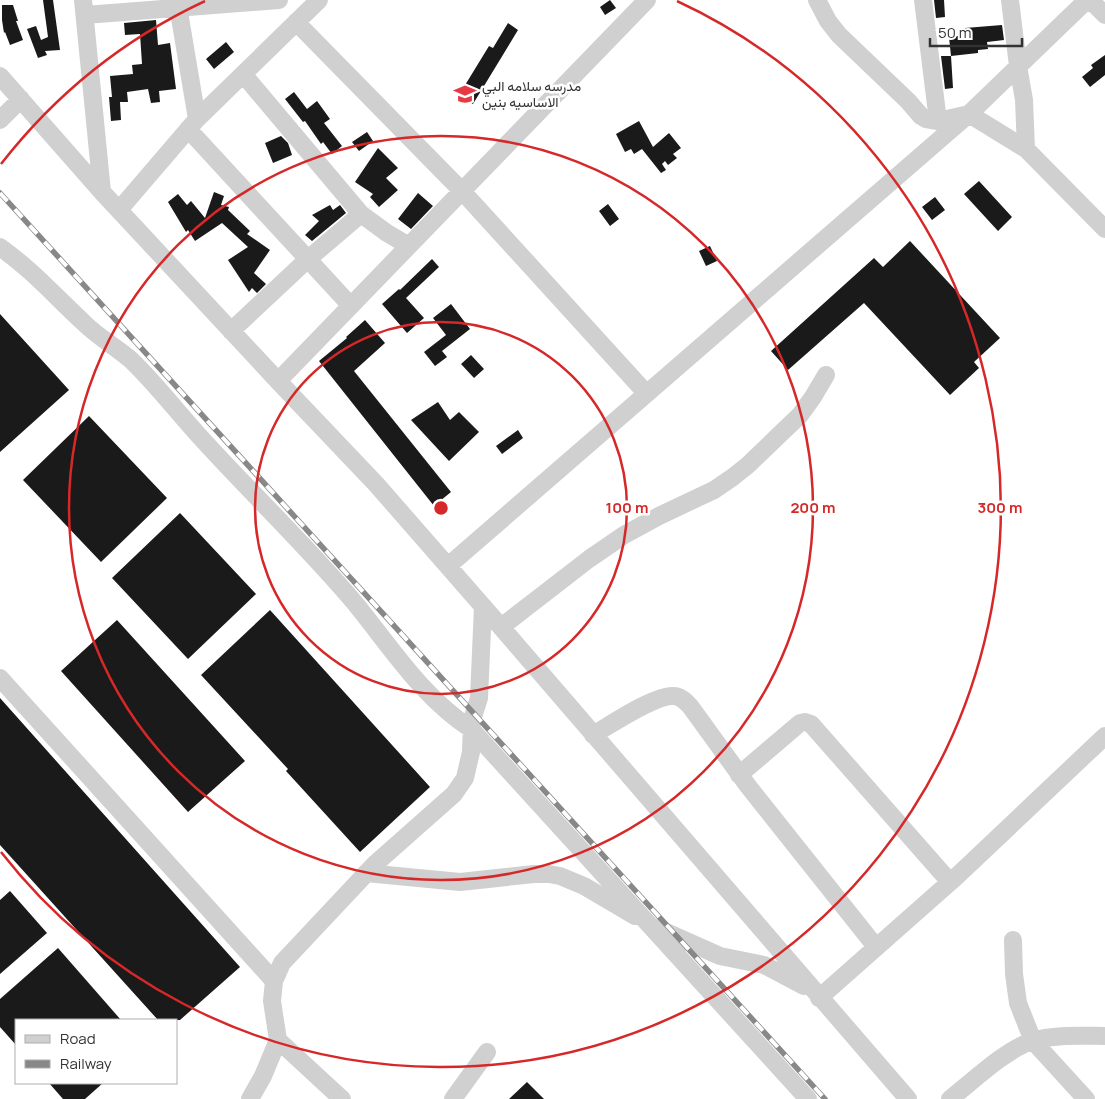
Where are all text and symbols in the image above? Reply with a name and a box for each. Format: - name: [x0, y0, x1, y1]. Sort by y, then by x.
- scale bar: [930, 15, 1022, 47]
- text: 50 m: [938, 22, 972, 43]
- place label: مدرسه سلامه البي الاساسيه بنين: [482, 76, 581, 111]
- school or university icon: مدرسه سلامه البي الاساسيه بنين: [452, 81, 478, 107]
- text: 100 m: [606, 497, 648, 518]
- text: 200 m: [790, 497, 836, 518]
- text: 300 m: [978, 497, 1022, 518]
- centre of rings: [432, 499, 450, 517]
- legend: [15, 1019, 178, 1084]
- text: Road: [60, 1028, 96, 1049]
- text: Railway: [60, 1053, 112, 1074]

